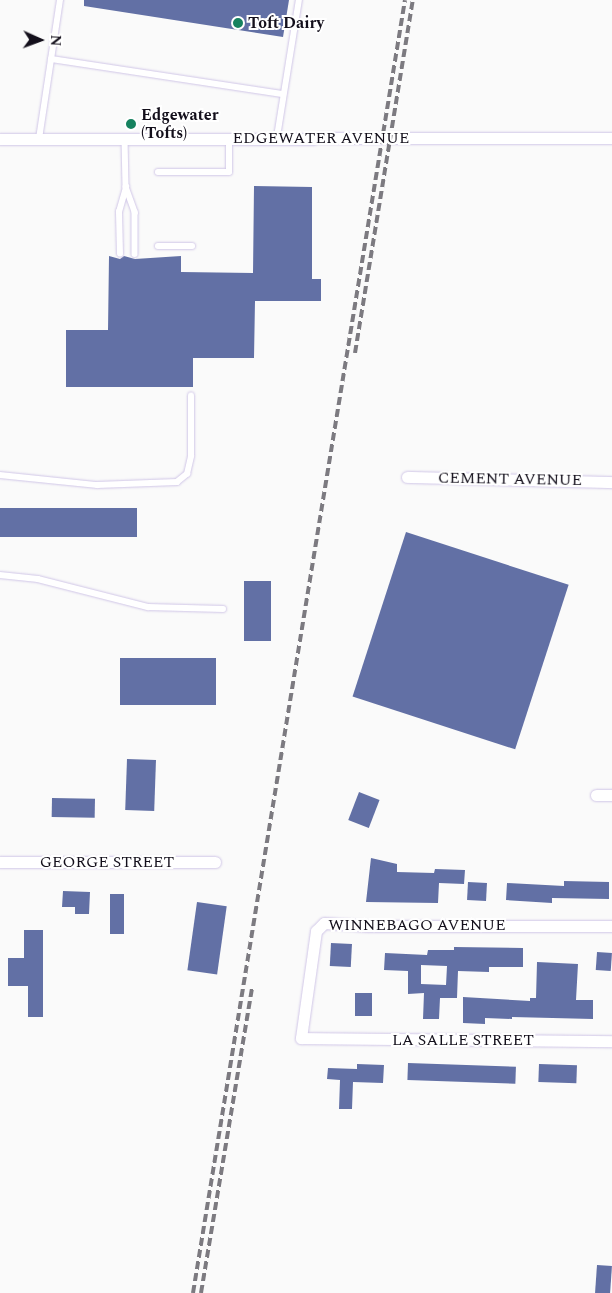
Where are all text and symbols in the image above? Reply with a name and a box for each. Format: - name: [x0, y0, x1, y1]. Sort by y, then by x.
- place label: Toft Dairy: [248, 13, 324, 33]
- north arrow: [15, 15, 65, 65]
- marker: Toft Dairy: [232, 17, 244, 29]
- text: N: [45, 34, 66, 47]
- place label: Edgewater (Tofts): [141, 105, 219, 143]
- marker: Edgewater (Tofts): [125, 118, 137, 130]
- street label: EDGEWATER AVENUE: [233, 128, 409, 148]
- street label: CEMENT AVENUE: [438, 468, 582, 490]
- street label: GEORGE STREET: [40, 852, 174, 872]
- street label: WINNEBAGO AVENUE: [328, 915, 506, 935]
- street label: LA SALLE STREET: [392, 1030, 534, 1050]

